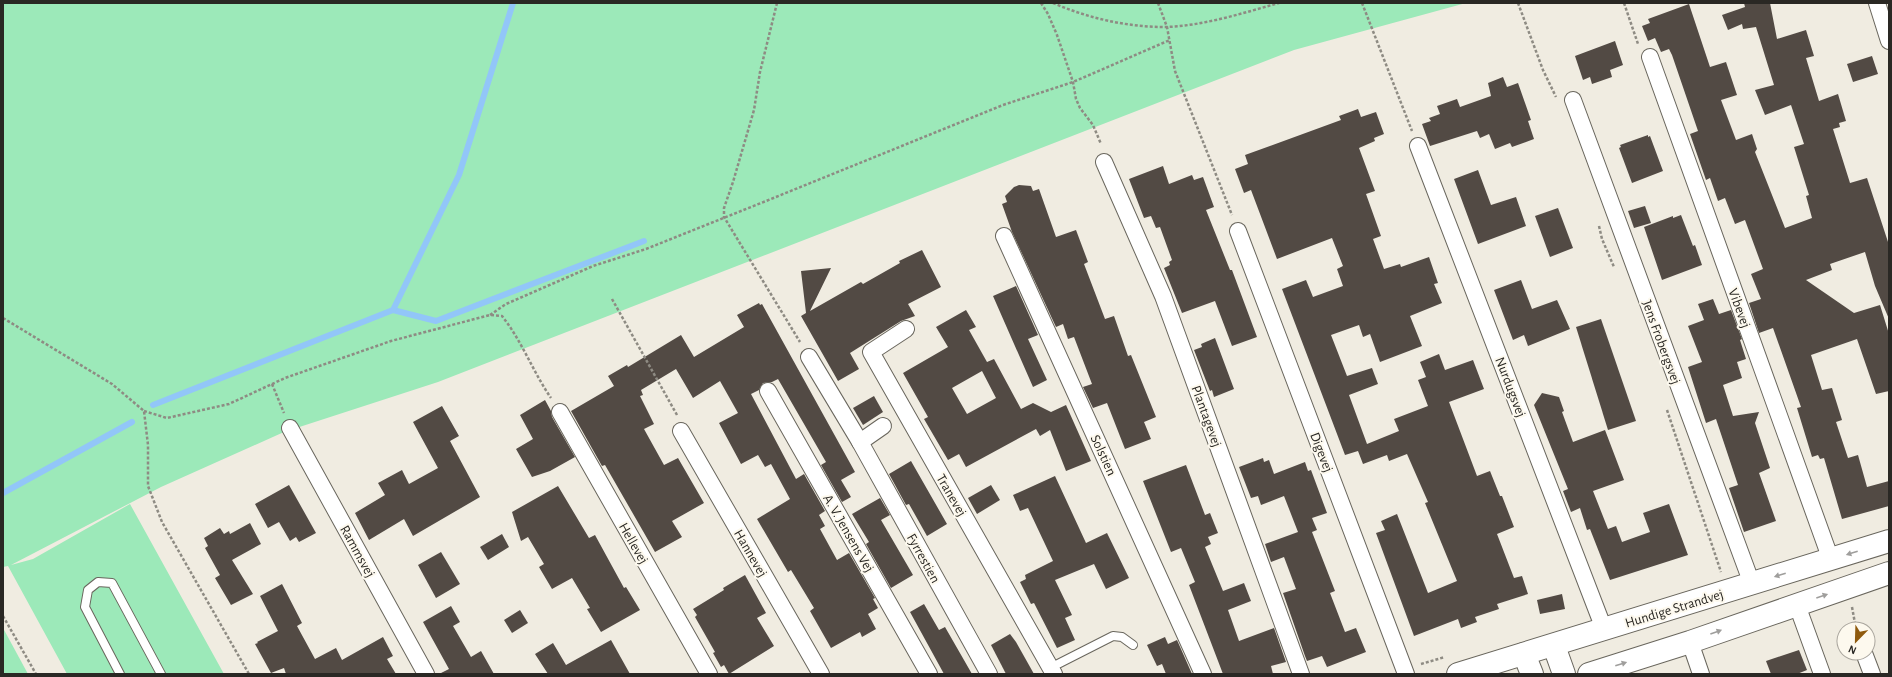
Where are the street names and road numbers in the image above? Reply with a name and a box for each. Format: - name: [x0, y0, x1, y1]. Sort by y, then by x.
- street label: Vibevej: [1726, 287, 1753, 330]
- street label: Jens Frobergsvej: [1639, 298, 1683, 386]
- street label: Nurdugsvej: [1492, 355, 1528, 419]
- street label: Plantagevej: [1188, 384, 1224, 449]
- street label: Digevej: [1307, 430, 1335, 474]
- street label: Solstien: [1088, 433, 1119, 478]
- street label: Tranevej: [934, 472, 969, 519]
- street label: A. V. Jensens Vej: [820, 492, 876, 575]
- street label: Hellevej: [616, 521, 650, 566]
- street label: Rammsvej: [337, 523, 377, 580]
- street label: Hannevej: [731, 527, 769, 580]
- street label: Fyrrestien: [904, 531, 942, 586]
- street label: Hundige Strandvej: [1623, 587, 1725, 631]

